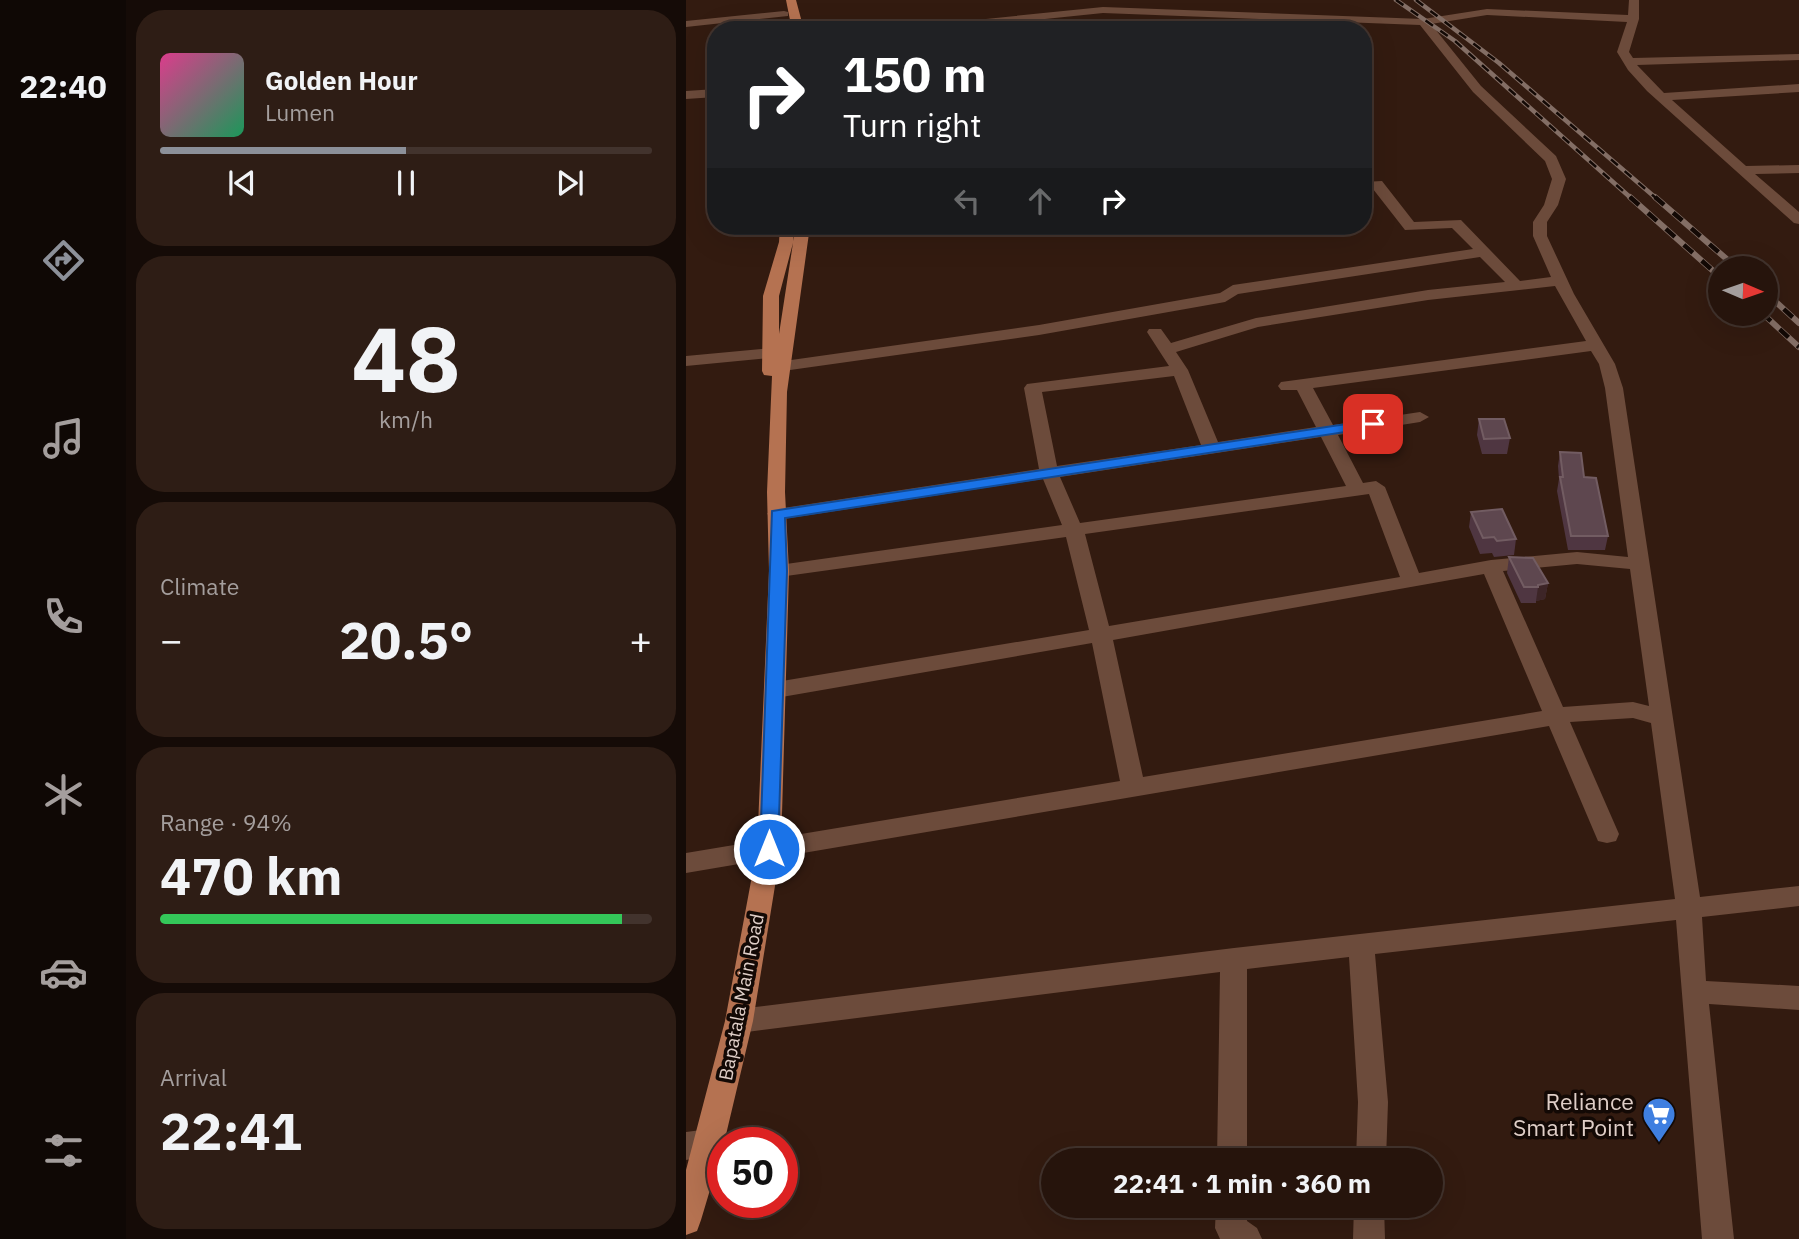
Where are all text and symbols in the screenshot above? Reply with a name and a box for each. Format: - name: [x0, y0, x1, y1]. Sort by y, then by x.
- text: 150 m: [843, 42, 987, 105]
- icon: right: [728, 49, 819, 140]
- text: Golden Hour: [265, 63, 418, 97]
- text: 22:40: [19, 65, 107, 107]
- text: Lumen: [265, 97, 335, 127]
- text: Turn right: [843, 104, 981, 146]
- icon: previous: [223, 164, 261, 202]
- icon: pause: [387, 164, 425, 202]
- icon: next: [551, 164, 589, 202]
- icon: left: [948, 182, 986, 220]
- icon: ahead: [1021, 182, 1059, 220]
- icon: right: [1094, 182, 1132, 220]
- icon: directions: [39, 236, 88, 285]
- north arrow: [1708, 256, 1778, 326]
- map controls: [1708, 256, 1778, 326]
- text: 48: [351, 299, 461, 417]
- pin: [1343, 394, 1403, 454]
- text: km/h: [379, 404, 433, 434]
- icon: arrive: [1354, 405, 1392, 443]
- icon: music: [39, 414, 88, 463]
- text: Climate: [160, 571, 239, 601]
- icon: phone: [39, 592, 88, 641]
- text: 20.5°: [339, 606, 473, 673]
- text: −: [160, 615, 183, 664]
- text: +: [629, 615, 652, 664]
- icon: climate: [39, 770, 88, 819]
- text: Range · 94%: [160, 807, 292, 837]
- position arrow: [732, 812, 806, 886]
- text: 470 km: [160, 842, 342, 909]
- street label: Bapatala Main Road: [713, 911, 769, 1083]
- icon: car: [39, 948, 88, 997]
- text: Arrival: [160, 1062, 227, 1092]
- place label: Reliance Smart Point: [1513, 1086, 1634, 1142]
- supermarket icon: Reliance Smart Point: [1640, 1095, 1678, 1144]
- text: 22:41: [160, 1097, 302, 1164]
- icon: filters: [39, 1126, 88, 1175]
- speed limit sign: 50: [707, 1127, 798, 1218]
- text: 22:41 · 1 min · 360 m: [1113, 1166, 1371, 1200]

